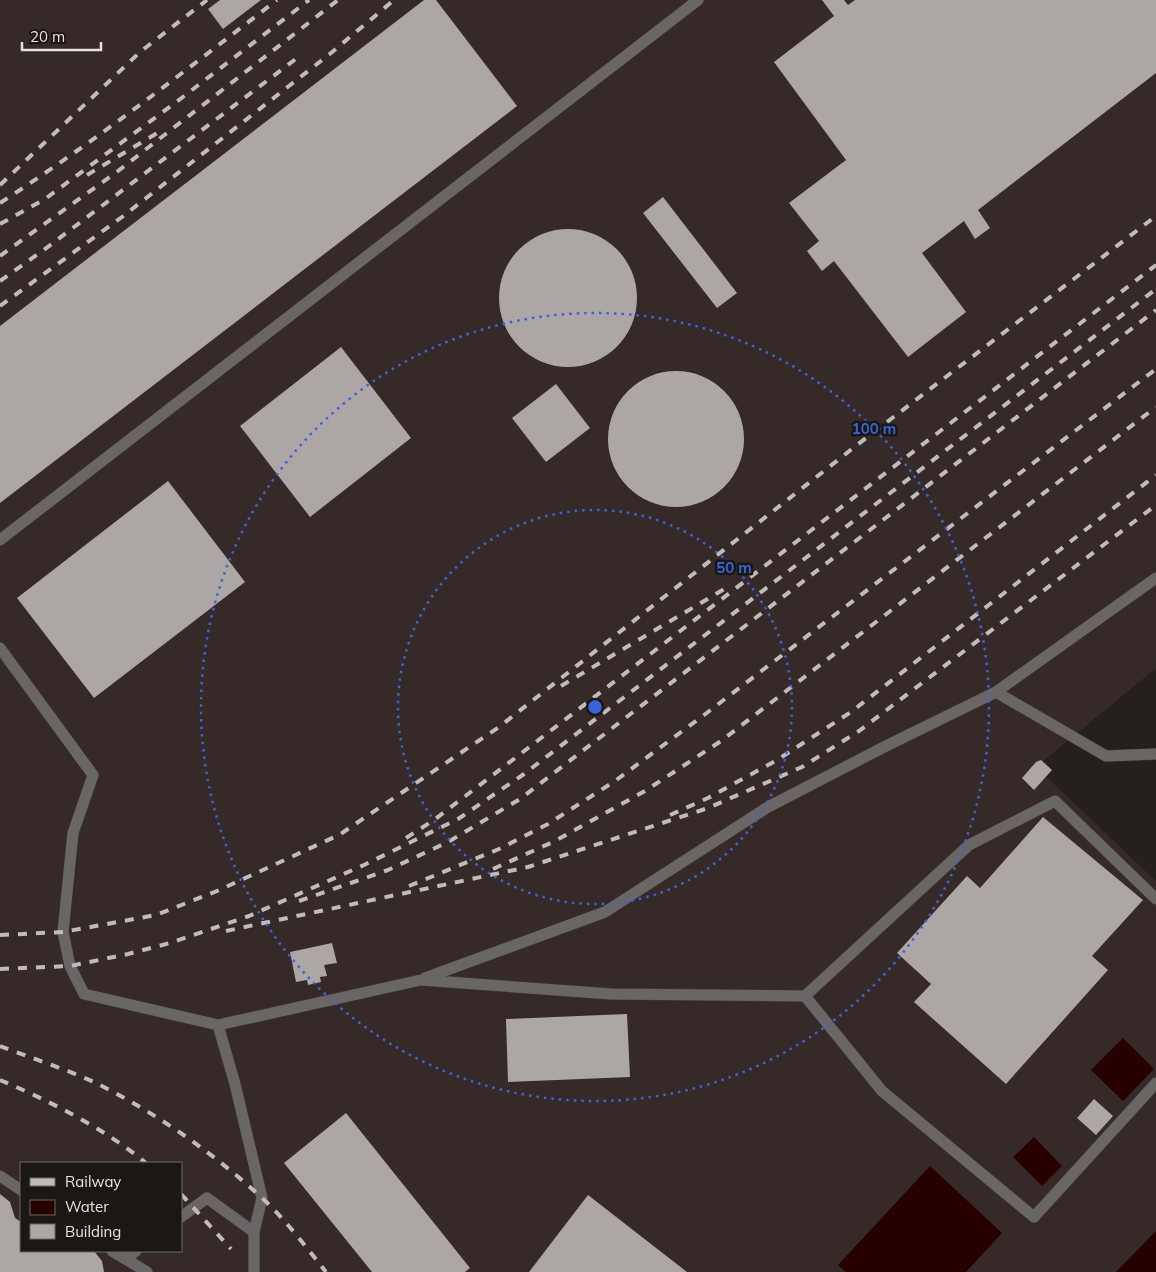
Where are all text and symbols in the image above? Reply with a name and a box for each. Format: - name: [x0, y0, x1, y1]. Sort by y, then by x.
- scale bar: [22, 20, 101, 52]
- text: 20 m: [30, 27, 65, 46]
- text: 100 m: [852, 419, 896, 438]
- text: 50 m: [716, 558, 752, 577]
- centre of rings: [586, 698, 604, 716]
- legend: [20, 1162, 182, 1252]
- text: Railway: [65, 1172, 121, 1191]
- text: Water: [65, 1197, 109, 1216]
- text: Building: [65, 1222, 121, 1241]

